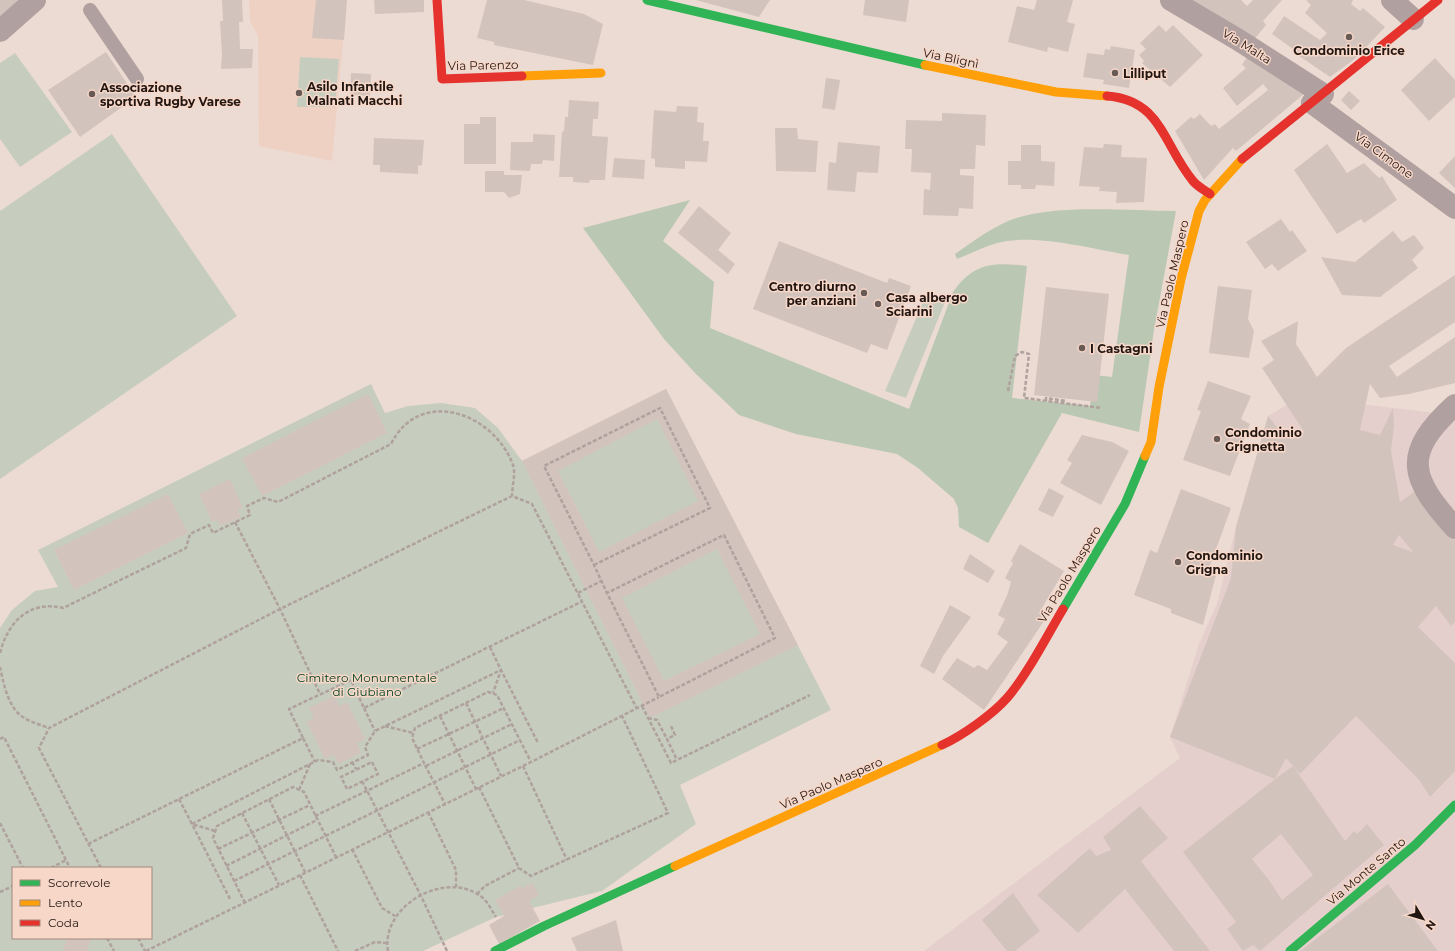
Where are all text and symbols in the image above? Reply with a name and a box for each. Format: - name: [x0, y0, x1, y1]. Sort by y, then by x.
- street label: Via Malta: [1220, 25, 1274, 67]
- marker: Condominio Erice: [1344, 32, 1354, 42]
- place label: Condominio Erice: [1293, 43, 1405, 58]
- street label: Via Blignì: [922, 45, 980, 71]
- street label: Via Parenzo: [448, 57, 518, 73]
- place label: Lilliput: [1123, 66, 1167, 81]
- marker: Lilliput: [1110, 68, 1120, 78]
- place label: Asilo Infantile Malnati Macchi: [306, 79, 402, 108]
- place label: Associazione sportiva Rugby Varese: [99, 80, 241, 109]
- marker: Asilo Infantile Malnati Macchi: [294, 88, 304, 98]
- marker: Associazione sportiva Rugby Varese: [87, 89, 97, 99]
- street label: Via Cimone: [1352, 129, 1416, 181]
- street label: Via Paolo Maspero: [1152, 218, 1192, 330]
- place label: Centro diurno per anziani: [769, 279, 856, 308]
- marker: Centro diurno per anziani: [859, 288, 869, 298]
- place label: Casa albergo Sciarini: [886, 290, 968, 319]
- marker: Casa albergo Sciarini: [873, 299, 883, 309]
- place label: I Castagni: [1090, 341, 1153, 356]
- marker: I Castagni: [1077, 343, 1087, 353]
- place label: Condominio Grignetta: [1225, 425, 1302, 454]
- marker: Condominio Grignetta: [1212, 434, 1222, 444]
- street label: Via Paolo Maspero: [1034, 523, 1104, 625]
- place label: Condominio Grigna: [1186, 548, 1263, 577]
- marker: Condominio Grigna: [1173, 557, 1183, 567]
- park label: Cimitero Monumentale di Giubiano: [297, 670, 437, 699]
- street label: Via Paolo Maspero: [777, 754, 885, 812]
- street label: Via Monte Santo: [1323, 834, 1409, 908]
- legend: [12, 867, 152, 939]
- text: Scorrevole: [48, 875, 110, 890]
- text: Lento: [48, 895, 83, 910]
- north arrow: [1403, 899, 1443, 939]
- text: Coda: [48, 915, 79, 930]
- text: N: [1423, 917, 1439, 933]

